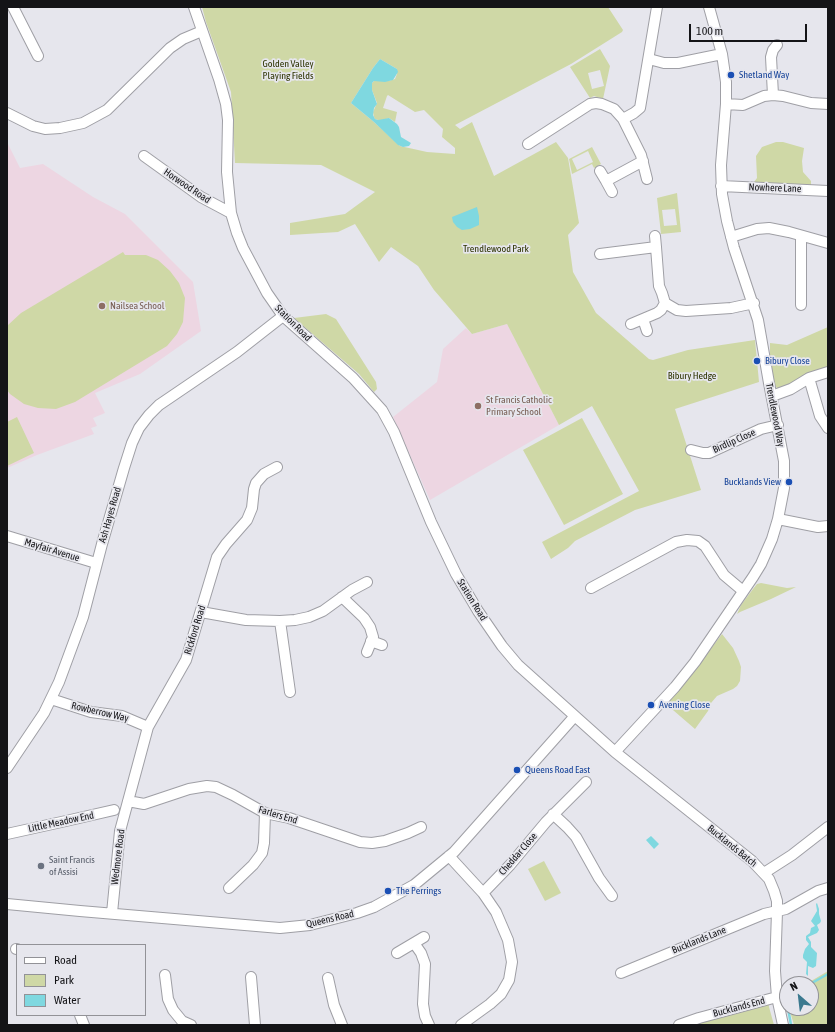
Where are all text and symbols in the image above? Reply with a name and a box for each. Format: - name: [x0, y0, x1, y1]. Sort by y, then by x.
- scale bar: [691, 16, 809, 42]
- text: 100 m: [696, 24, 723, 38]
- park label: Golden Valley Playing Fields: [262, 58, 314, 82]
- place label: Shetland Way: [739, 69, 789, 81]
- marker: Shetland Way: [726, 70, 736, 80]
- street label: Horwood Road: [161, 166, 213, 206]
- street label: Nowhere Lane: [748, 181, 802, 195]
- park label: Trendlewood Park: [463, 243, 529, 255]
- place label: Nailsea School: [110, 300, 164, 312]
- marker: Nailsea School: [97, 301, 107, 311]
- street label: Station Road: [272, 302, 314, 344]
- place label: Bibury Close: [765, 355, 810, 367]
- marker: Bibury Close: [752, 356, 762, 366]
- park label: Bibury Hedge: [668, 370, 716, 382]
- street label: Trendlewood Way: [763, 382, 787, 448]
- place label: St Francis Catholic Primary School: [486, 394, 552, 418]
- marker: St Francis Catholic Primary School: [473, 401, 483, 411]
- street label: Birdlip Close: [711, 426, 757, 456]
- place label: Bucklands View: [724, 476, 781, 488]
- marker: Bucklands View: [784, 477, 794, 487]
- street label: Ash Hayes Road: [96, 486, 124, 544]
- street label: Mayfair Avenue: [23, 536, 81, 564]
- street label: Station Road: [454, 577, 490, 623]
- street label: Rickford Road: [182, 604, 208, 656]
- place label: Avening Close: [659, 699, 710, 711]
- street label: Rowberrow Way: [70, 700, 130, 724]
- marker: Avening Close: [646, 700, 656, 710]
- place label: Queens Road East: [525, 764, 590, 776]
- marker: Queens Road East: [512, 765, 522, 775]
- street label: Farlers End: [257, 803, 299, 827]
- street label: Little Meadow End: [27, 809, 95, 835]
- street label: Bucklands Batch: [705, 822, 759, 870]
- street label: Wedmore Road: [109, 828, 127, 886]
- street label: Cheddar Close: [496, 830, 540, 878]
- place label: Saint Francis of Assisi: [49, 854, 95, 878]
- marker: Saint Francis of Assisi: [36, 861, 46, 871]
- place label: The Perrings: [396, 885, 441, 897]
- marker: The Perrings: [383, 886, 393, 896]
- street label: Queens Road: [305, 908, 355, 930]
- street label: Bucklands Lane: [670, 924, 728, 956]
- legend: [16, 944, 146, 1016]
- text: Road: [54, 953, 77, 967]
- text: Park: [54, 973, 74, 987]
- north arrow: [779, 976, 819, 1016]
- text: N: [788, 979, 800, 993]
- text: Water: [54, 993, 80, 1007]
- street label: Bucklands End: [712, 994, 766, 1020]

